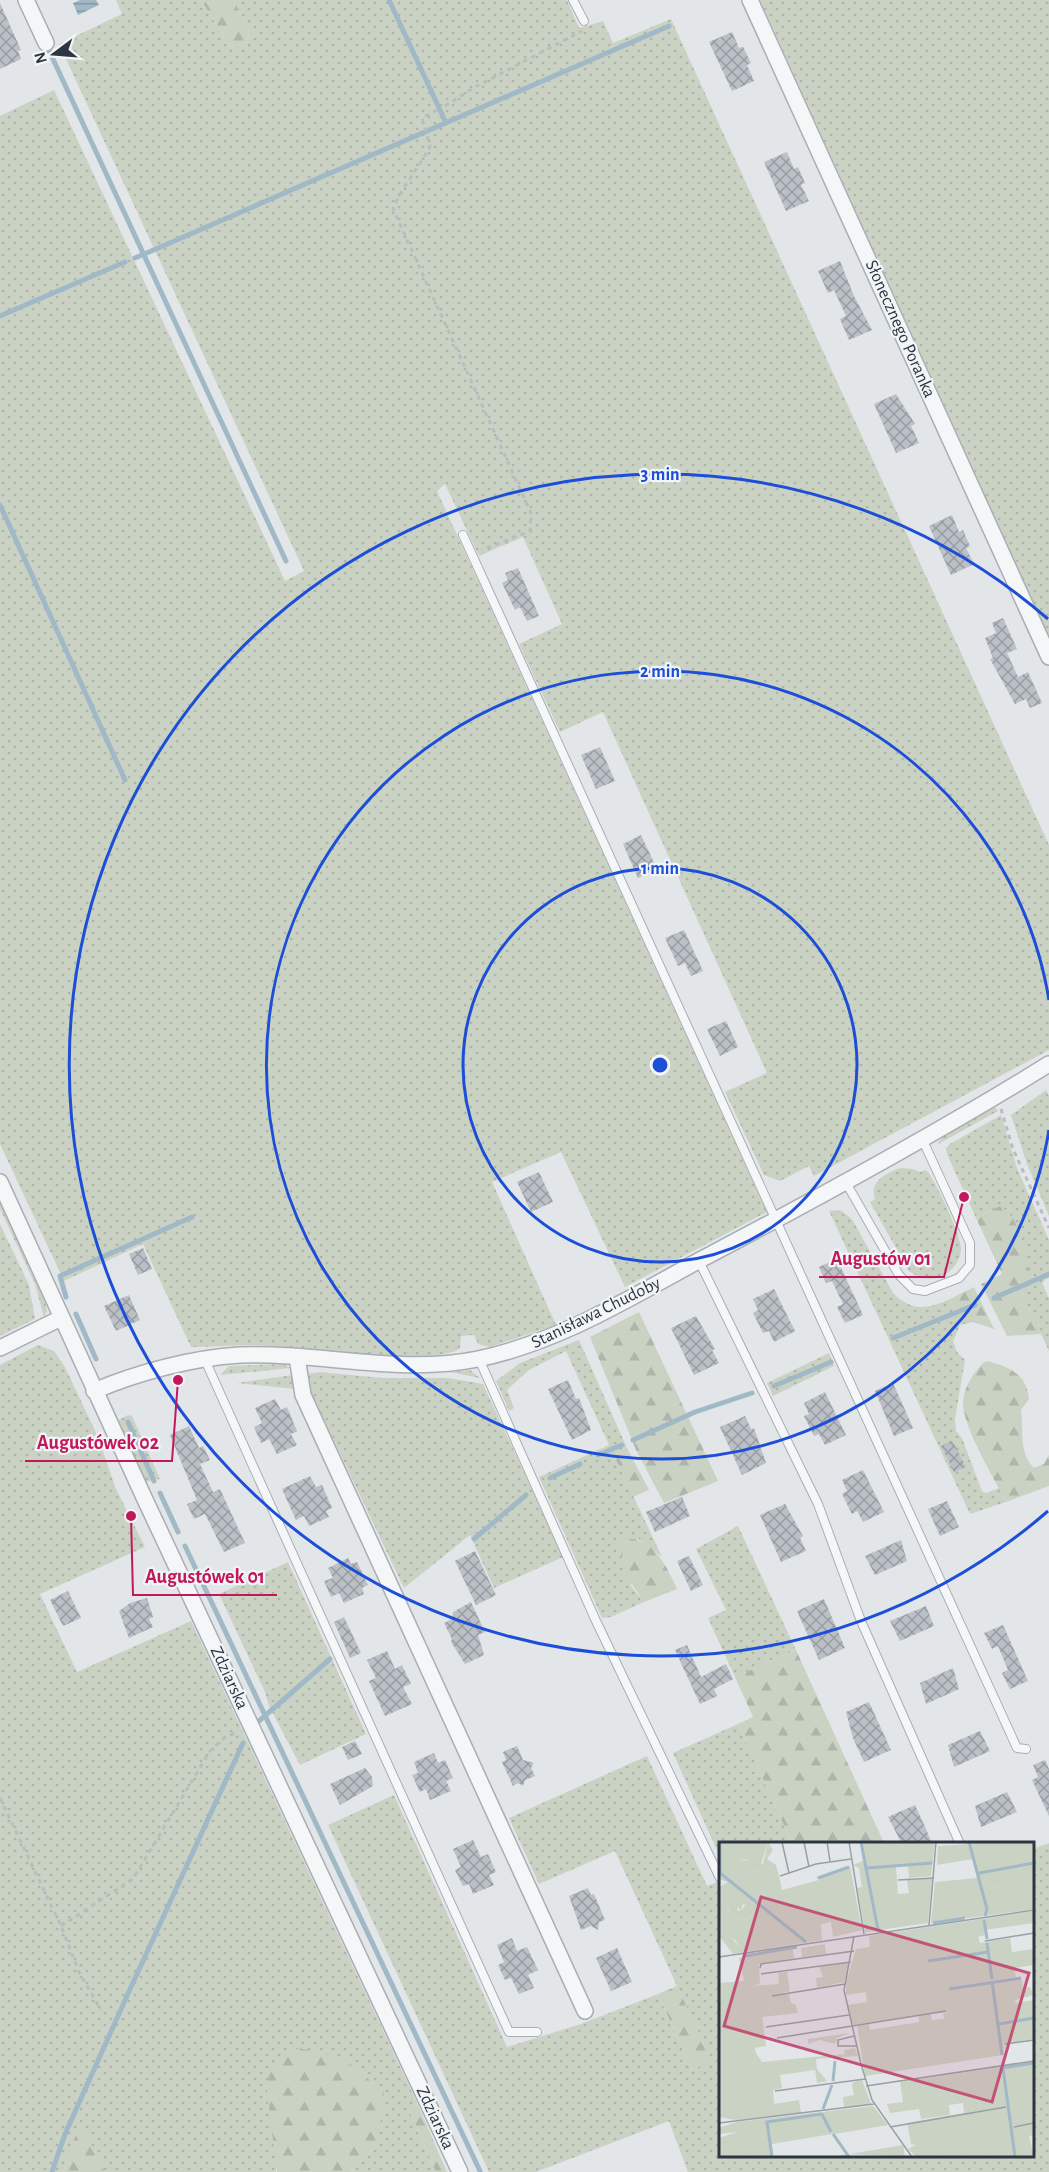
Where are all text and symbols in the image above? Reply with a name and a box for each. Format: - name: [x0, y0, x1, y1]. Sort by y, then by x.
- north arrow: [24, 24, 84, 84]
- text: N: [31, 50, 50, 65]
- street label: Słonecznego Poranka: [862, 258, 938, 400]
- text: 3 min: [640, 466, 680, 484]
- text: 2 min: [640, 663, 680, 681]
- text: 1 min: [641, 860, 679, 878]
- centre of rings: [650, 1055, 670, 1075]
- callout: Augustów 01: [819, 1239, 944, 1277]
- text: Augustów 01: [830, 1249, 932, 1269]
- street label: Stanisława Chudoby: [529, 1274, 664, 1352]
- callout: Augustówek 02: [25, 1423, 172, 1461]
- text: Augustówek 02: [37, 1433, 159, 1453]
- callout: Augustówek 01: [133, 1557, 277, 1595]
- text: Augustówek 01: [145, 1567, 265, 1587]
- street label: Zdziarska: [207, 1644, 251, 1712]
- inset map: [719, 1842, 1034, 2157]
- street label: Zdziarska: [413, 2084, 457, 2152]

